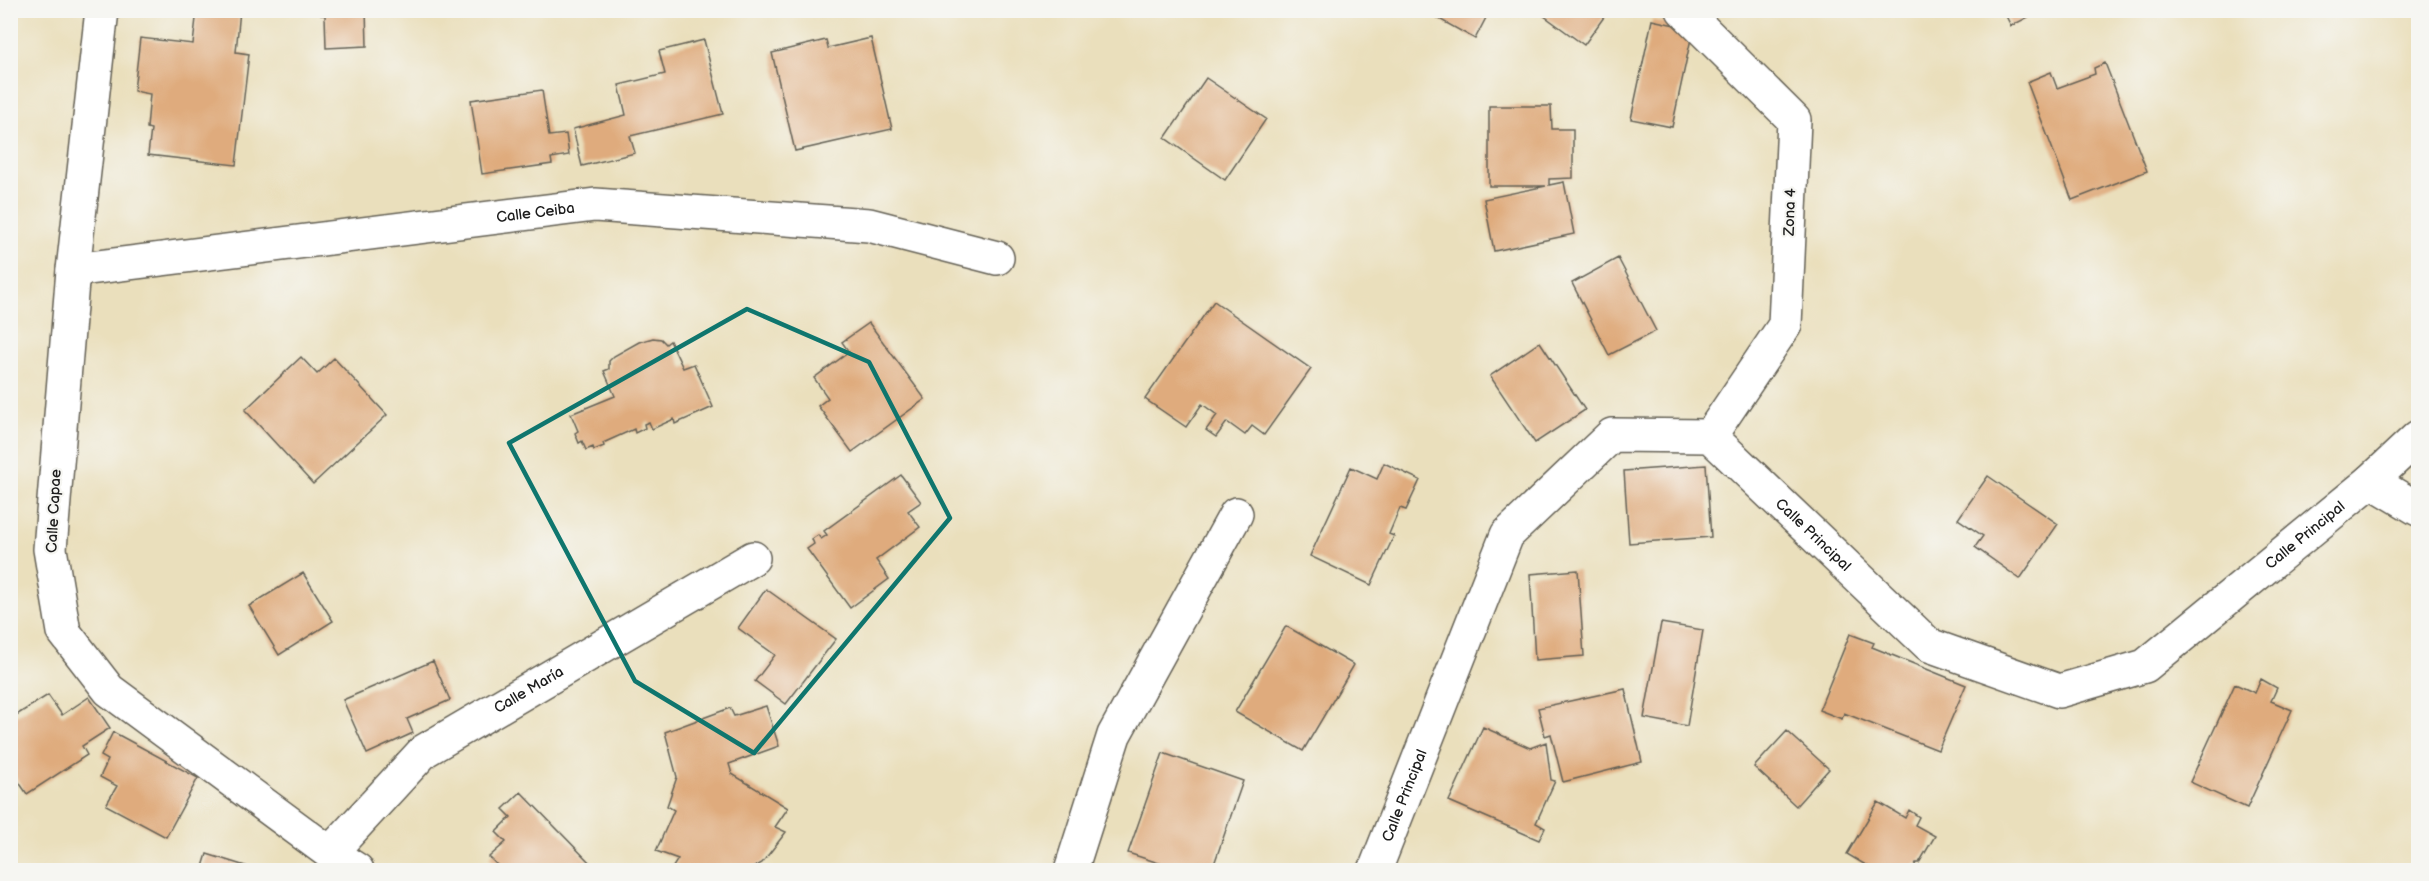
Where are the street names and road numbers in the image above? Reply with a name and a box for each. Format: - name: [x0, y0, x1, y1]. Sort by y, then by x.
- street label: Zona 4: [1780, 188, 1800, 237]
- street label: Calle Ceiba: [495, 198, 576, 227]
- street label: Calle Capae: [42, 468, 66, 553]
- street label: Calle Principal: [1772, 494, 1855, 575]
- street label: Calle Principal: [2261, 497, 2349, 573]
- street label: Calle María: [490, 662, 567, 717]
- street label: Calle Principal: [1378, 747, 1431, 844]

